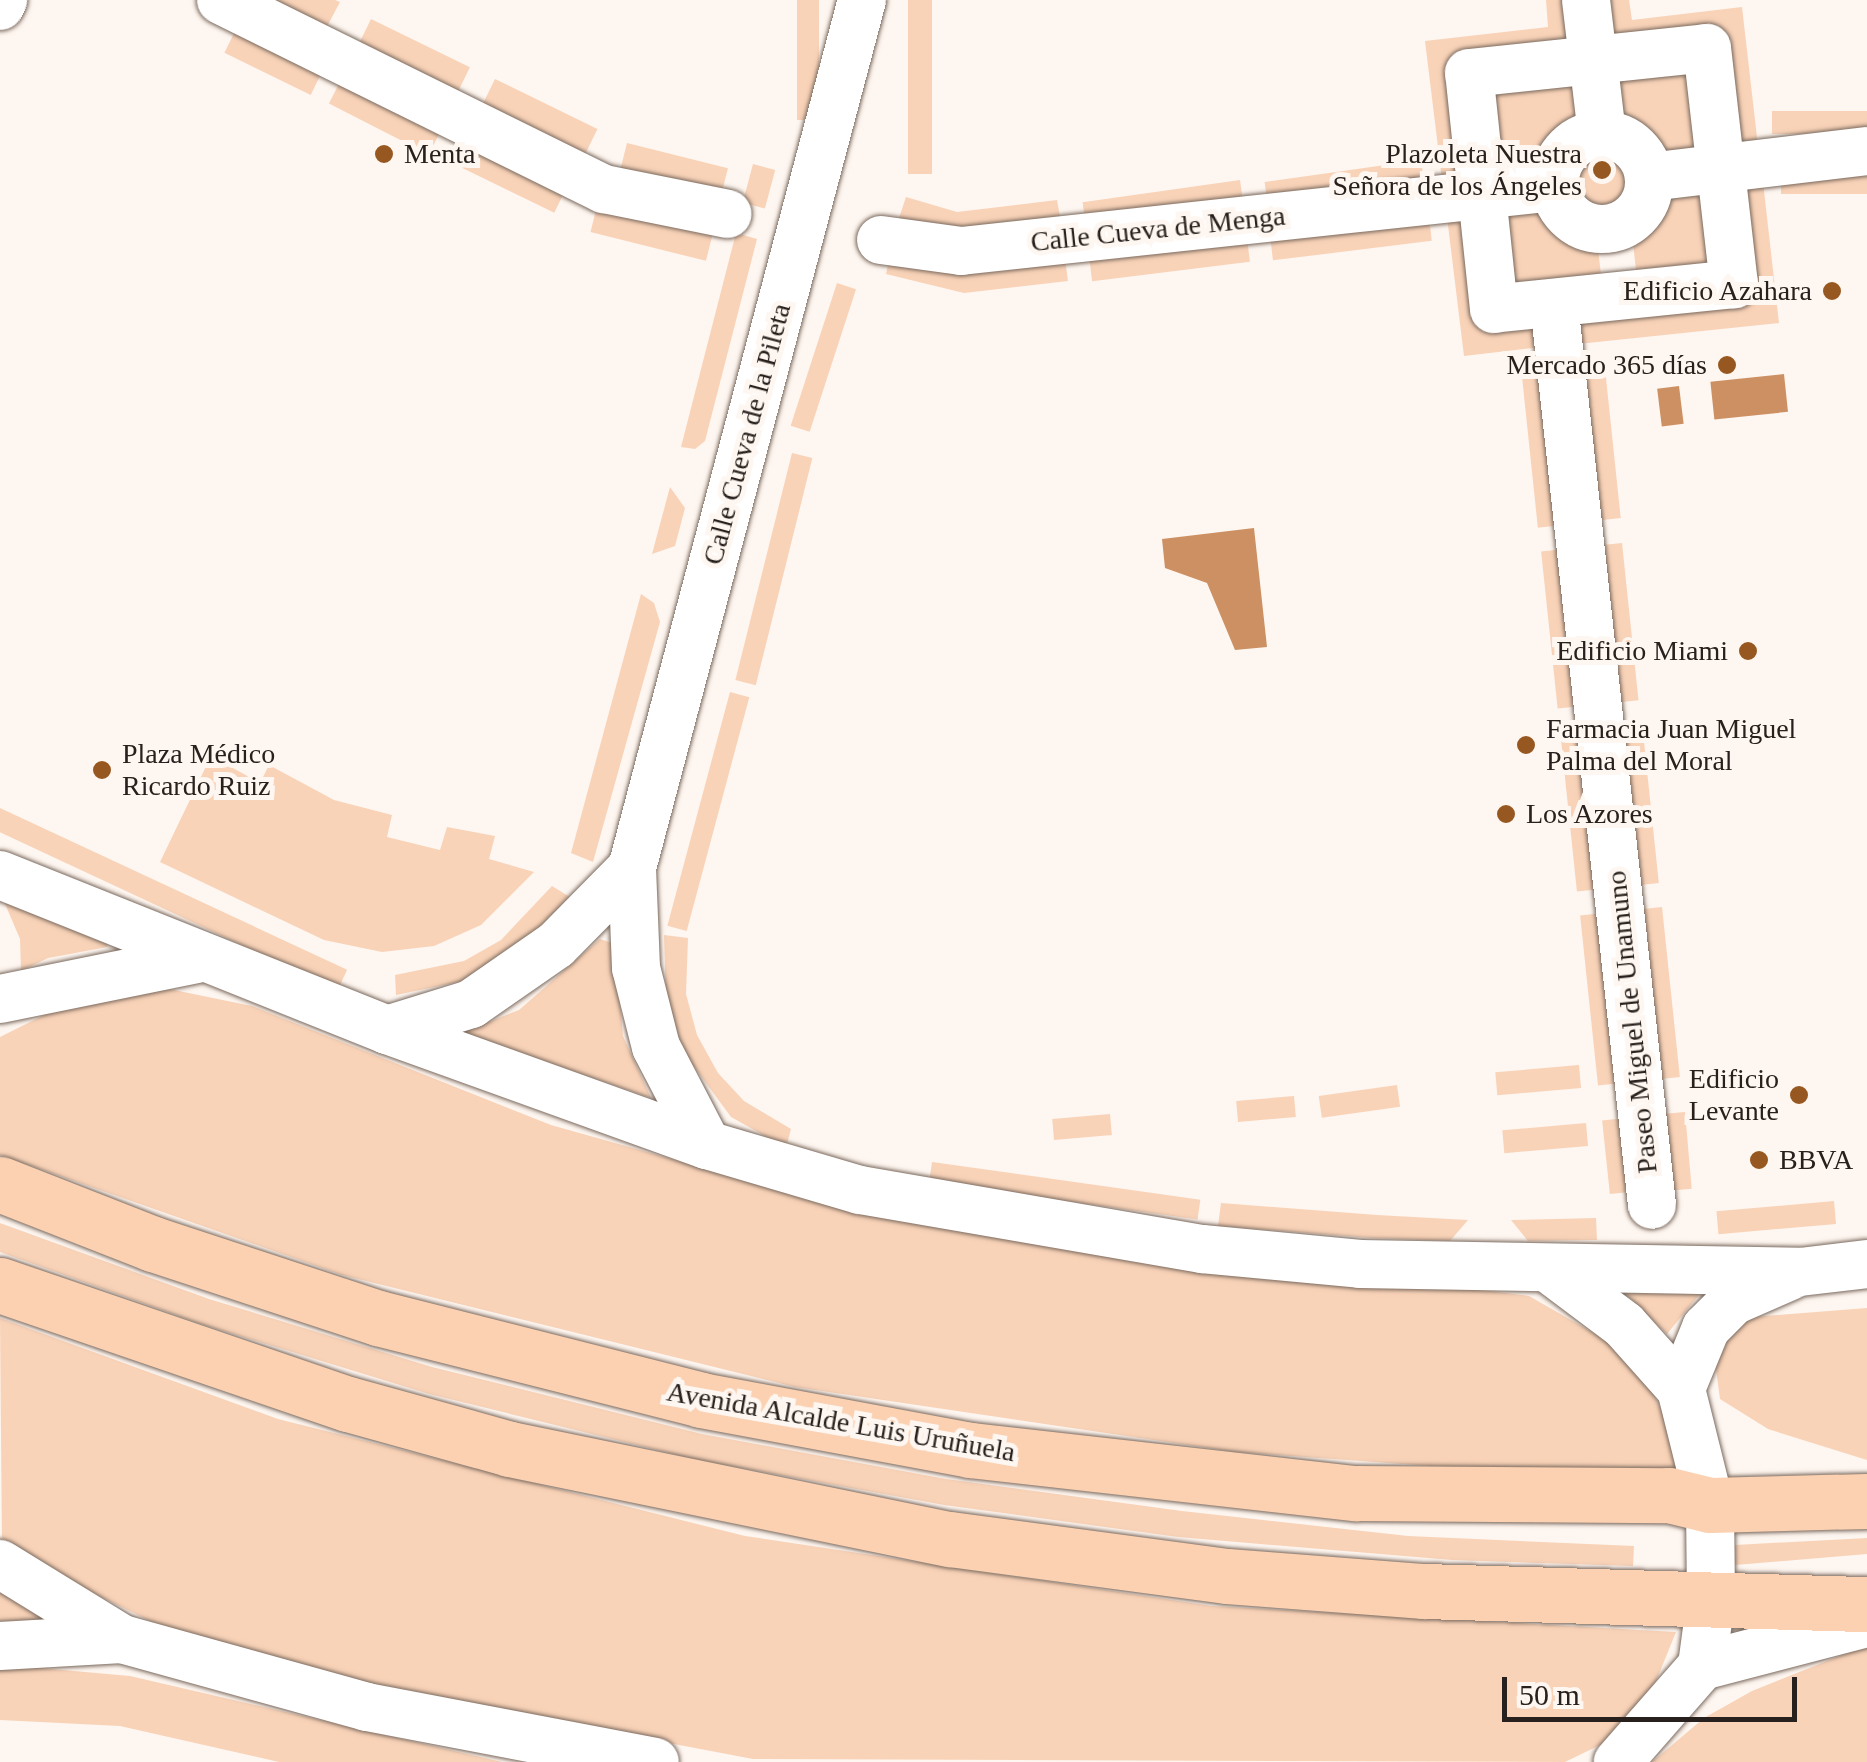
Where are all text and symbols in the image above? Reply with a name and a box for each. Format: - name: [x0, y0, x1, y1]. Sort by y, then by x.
- place label: Menta: [404, 137, 476, 171]
- place label: Plazoleta Nuestra Señora de los Ángeles: [1332, 137, 1582, 203]
- marker: Menta: [373, 143, 395, 165]
- marker: Plazoleta Nuestra Señora de los Ángeles: [1591, 159, 1613, 181]
- street label: Calle Cueva de Menga: [1029, 199, 1287, 259]
- place label: Edificio Azahara: [1622, 274, 1812, 308]
- marker: Edificio Azahara: [1821, 280, 1843, 302]
- street label: Calle Cueva de la Pileta: [696, 300, 798, 568]
- place label: Mercado 365 días: [1506, 348, 1707, 382]
- marker: Mercado 365 días: [1716, 354, 1738, 376]
- place label: Edificio Miami: [1556, 634, 1728, 668]
- marker: Edificio Miami: [1737, 640, 1759, 662]
- place label: Farmacia Juan Miguel Palma del Moral: [1546, 712, 1796, 778]
- marker: Farmacia Juan Miguel Palma del Moral: [1515, 734, 1537, 756]
- place label: Plaza Médico Ricardo Ruiz: [122, 737, 275, 803]
- marker: Plaza Médico Ricardo Ruiz: [91, 759, 113, 781]
- place label: Los Azores: [1526, 797, 1654, 831]
- marker: Los Azores: [1495, 803, 1517, 825]
- street label: Paseo Miguel de Unamuno: [1599, 869, 1665, 1175]
- place label: Edificio Levante: [1689, 1062, 1779, 1128]
- marker: Edificio Levante: [1788, 1084, 1810, 1106]
- place label: BBVA: [1779, 1143, 1853, 1177]
- marker: BBVA: [1748, 1149, 1770, 1171]
- street label: Avenida Alcalde Luis Uruñuela: [663, 1375, 1019, 1469]
- scale bar: [1507, 1657, 1802, 1719]
- text: 50 m: [1519, 1678, 1580, 1711]

